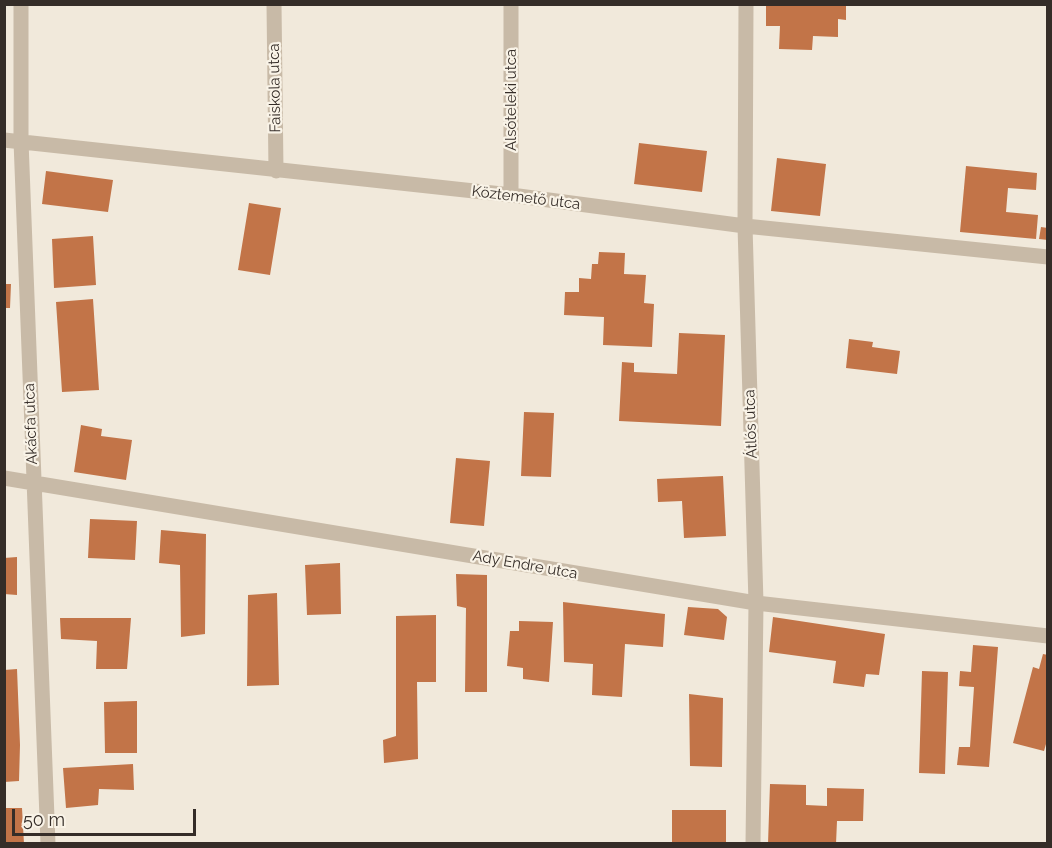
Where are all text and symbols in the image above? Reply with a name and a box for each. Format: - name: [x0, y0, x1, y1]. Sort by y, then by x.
- street label: Faiskola utca: [265, 43, 285, 133]
- street label: Alsóteleki utca: [502, 49, 520, 151]
- street label: Köztemető utca: [471, 182, 581, 214]
- street label: Akácfa utca: [21, 383, 41, 465]
- street label: Átlós utca: [741, 389, 761, 459]
- street label: Ady Endre utca: [471, 547, 579, 583]
- scale bar: [15, 797, 200, 835]
- text: 50 m: [23, 809, 65, 830]

